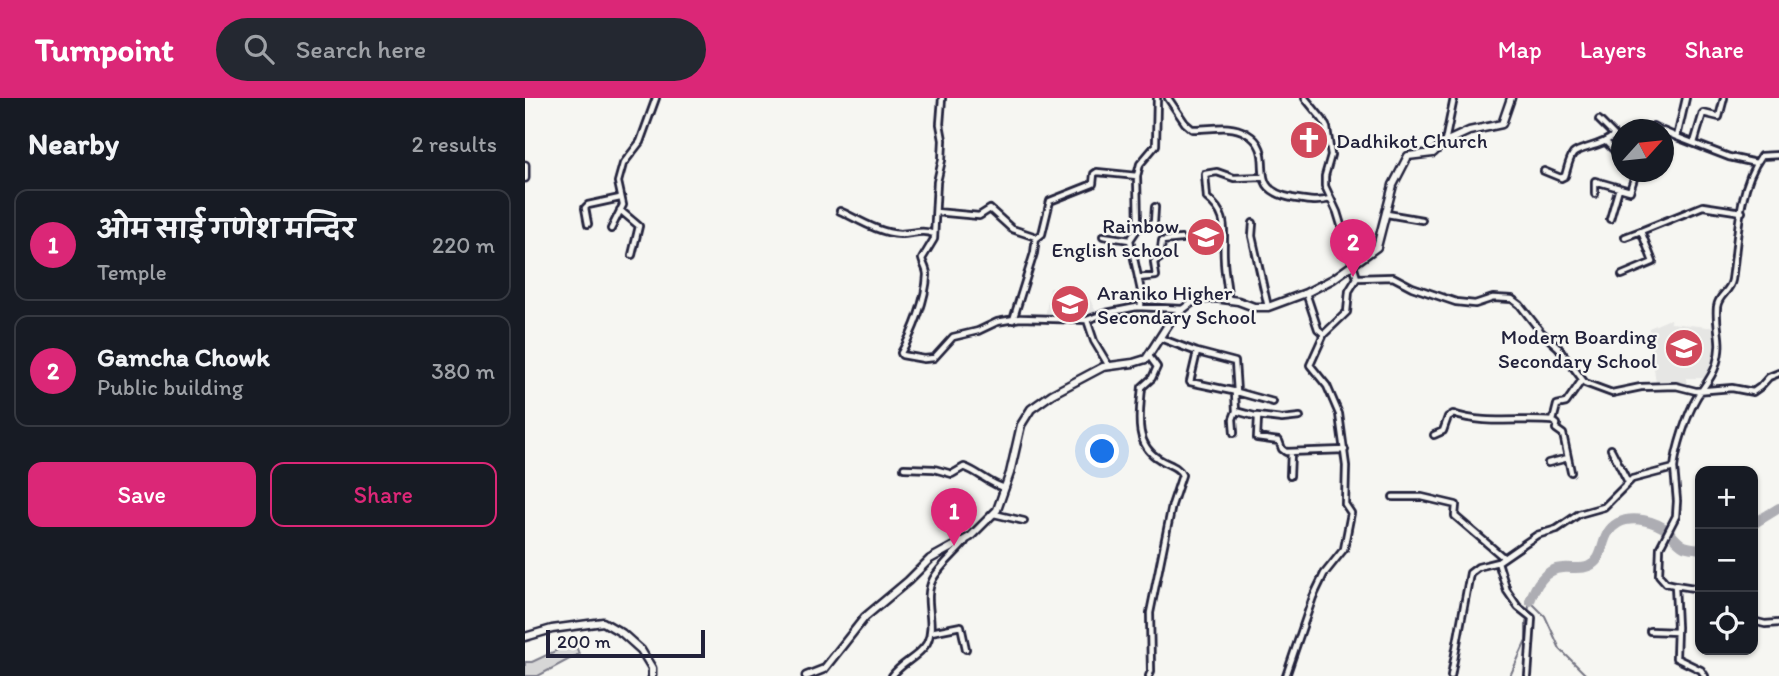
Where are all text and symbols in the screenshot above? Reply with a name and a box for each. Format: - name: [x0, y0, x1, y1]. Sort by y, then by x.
- search box: [216, 18, 706, 81]
- text: Turnpoint: [35, 30, 174, 69]
- icon: search: [240, 30, 278, 68]
- text: Search here: [296, 33, 426, 65]
- text: Map: [1498, 35, 1542, 64]
- text: Layers: [1580, 35, 1647, 64]
- text: Share: [1685, 35, 1744, 64]
- church icon: Dadhikot Church: [1288, 119, 1330, 161]
- north arrow: [1611, 119, 1674, 182]
- text: Nearby: [28, 125, 119, 162]
- place label: Dadhikot Church: [1336, 128, 1488, 153]
- text: 2 results: [411, 130, 497, 158]
- text: ओम साई गणेश मन्दिर: [97, 213, 355, 245]
- place label: Rainbow English school: [1051, 213, 1179, 262]
- school or university icon: Rainbow English school: [1185, 216, 1227, 258]
- pin: 2: [1330, 219, 1376, 277]
- text: 1: [48, 231, 58, 259]
- text: 220 m: [432, 231, 495, 259]
- text: Temple: [97, 258, 167, 286]
- place label: Araniko Higher Secondary School: [1097, 280, 1256, 329]
- school or university icon: Araniko Higher Secondary School: [1049, 283, 1091, 325]
- place label: Modern Boarding Secondary School: [1498, 324, 1657, 373]
- school or university icon: Modern Boarding Secondary School: [1663, 327, 1705, 369]
- text: Gamcha Chowk: [97, 341, 270, 373]
- text: 2: [47, 357, 59, 385]
- text: 380 m: [431, 357, 495, 385]
- text: Public building: [97, 373, 243, 401]
- your location: [1085, 434, 1119, 468]
- button: Save: [28, 462, 256, 527]
- button: Share: [270, 462, 497, 527]
- map controls: [1695, 466, 1758, 655]
- button: +: [1695, 466, 1758, 529]
- pin: 1: [931, 488, 977, 546]
- button: −: [1695, 529, 1758, 592]
- button: locate: [1695, 592, 1758, 655]
- scale bar: [546, 627, 705, 659]
- text: 200 m: [557, 630, 611, 653]

